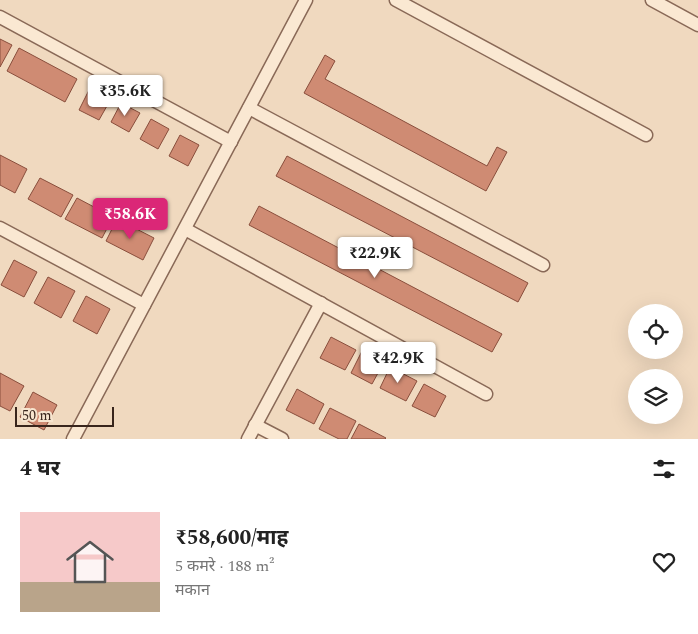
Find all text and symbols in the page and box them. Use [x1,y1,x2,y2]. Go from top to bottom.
pin: ₹35.6K [84,74,166,117]
text: ₹35.6K [99,79,151,103]
pin: ₹58.6K [89,198,171,240]
text: ₹58.6K [104,202,156,226]
pin: ₹22.9K [334,236,416,279]
text: ₹22.9K [349,241,401,265]
map controls [628,304,683,424]
button: locate [628,304,683,359]
pin: ₹42.9K [357,342,439,384]
text: ₹42.9K [372,346,424,370]
button: layers [628,369,683,424]
scale bar [15,404,114,427]
text: 50 m [22,405,52,426]
text: 4 घर [20,453,60,485]
icon: filters [650,455,678,483]
text: ₹58,600/माह [175,522,288,554]
icon: home [60,532,120,592]
icon: heart [650,548,678,576]
text: 5 कमरे · 188 m² [175,554,274,578]
text: मकान [175,578,210,602]

